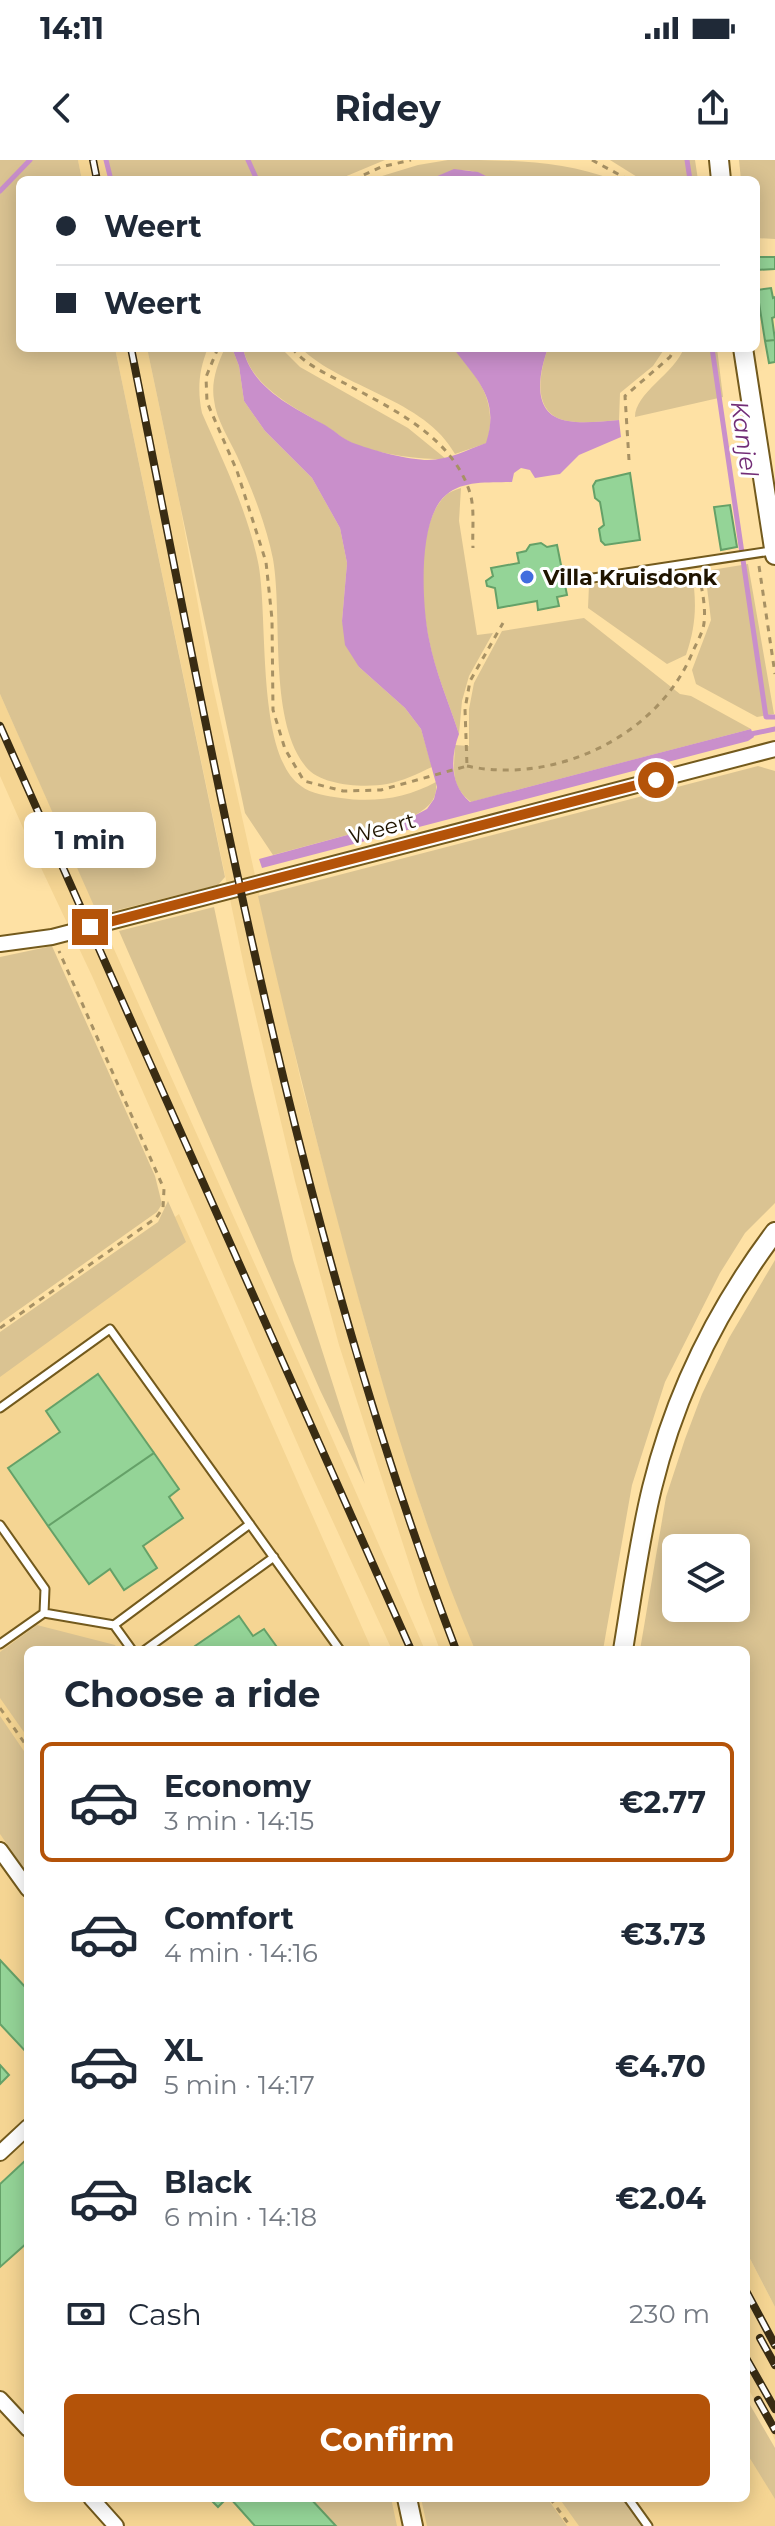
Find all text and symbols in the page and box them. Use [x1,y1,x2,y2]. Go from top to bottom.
text: 14:11 [40,10,104,47]
icon: back [40,86,84,130]
text: Ridey [334,86,441,130]
icon: share [691,86,735,130]
text: Weert [104,208,202,245]
text: Weert [104,285,202,322]
water label: Kanjel [725,399,764,479]
place label: Villa Kruisdonk [542,564,718,591]
marker: Villa Kruisdonk [518,568,536,586]
route start [638,762,674,798]
street label: Weert [346,807,418,850]
callout: 1 min [24,811,156,867]
text: 1 min [55,824,125,856]
route end [72,909,108,945]
map controls [662,1534,750,1622]
button: layers [662,1534,750,1622]
text: Choose a ride [64,1672,321,1716]
icon: car [68,1766,140,1838]
text: Economy [164,1768,311,1805]
text: €2.77 [619,1784,706,1821]
text: 3 min · 14:15 [164,1805,314,1837]
icon: car [68,1898,140,1970]
text: Comfort [164,1900,294,1937]
text: €3.73 [620,1916,706,1953]
text: 4 min · 14:16 [164,1937,318,1969]
icon: car [68,2030,140,2102]
text: XL [164,2032,203,2069]
text: €4.70 [615,2048,706,2085]
text: 5 min · 14:17 [164,2069,315,2101]
icon: car [68,2162,140,2234]
text: Black [164,2164,252,2201]
text: €2.04 [615,2180,706,2217]
text: 6 min · 14:18 [164,2201,317,2233]
icon: cash [64,2292,108,2336]
text: Cash [128,2296,202,2333]
text: 230 m [629,2298,710,2330]
button: Confirm [64,2394,710,2486]

